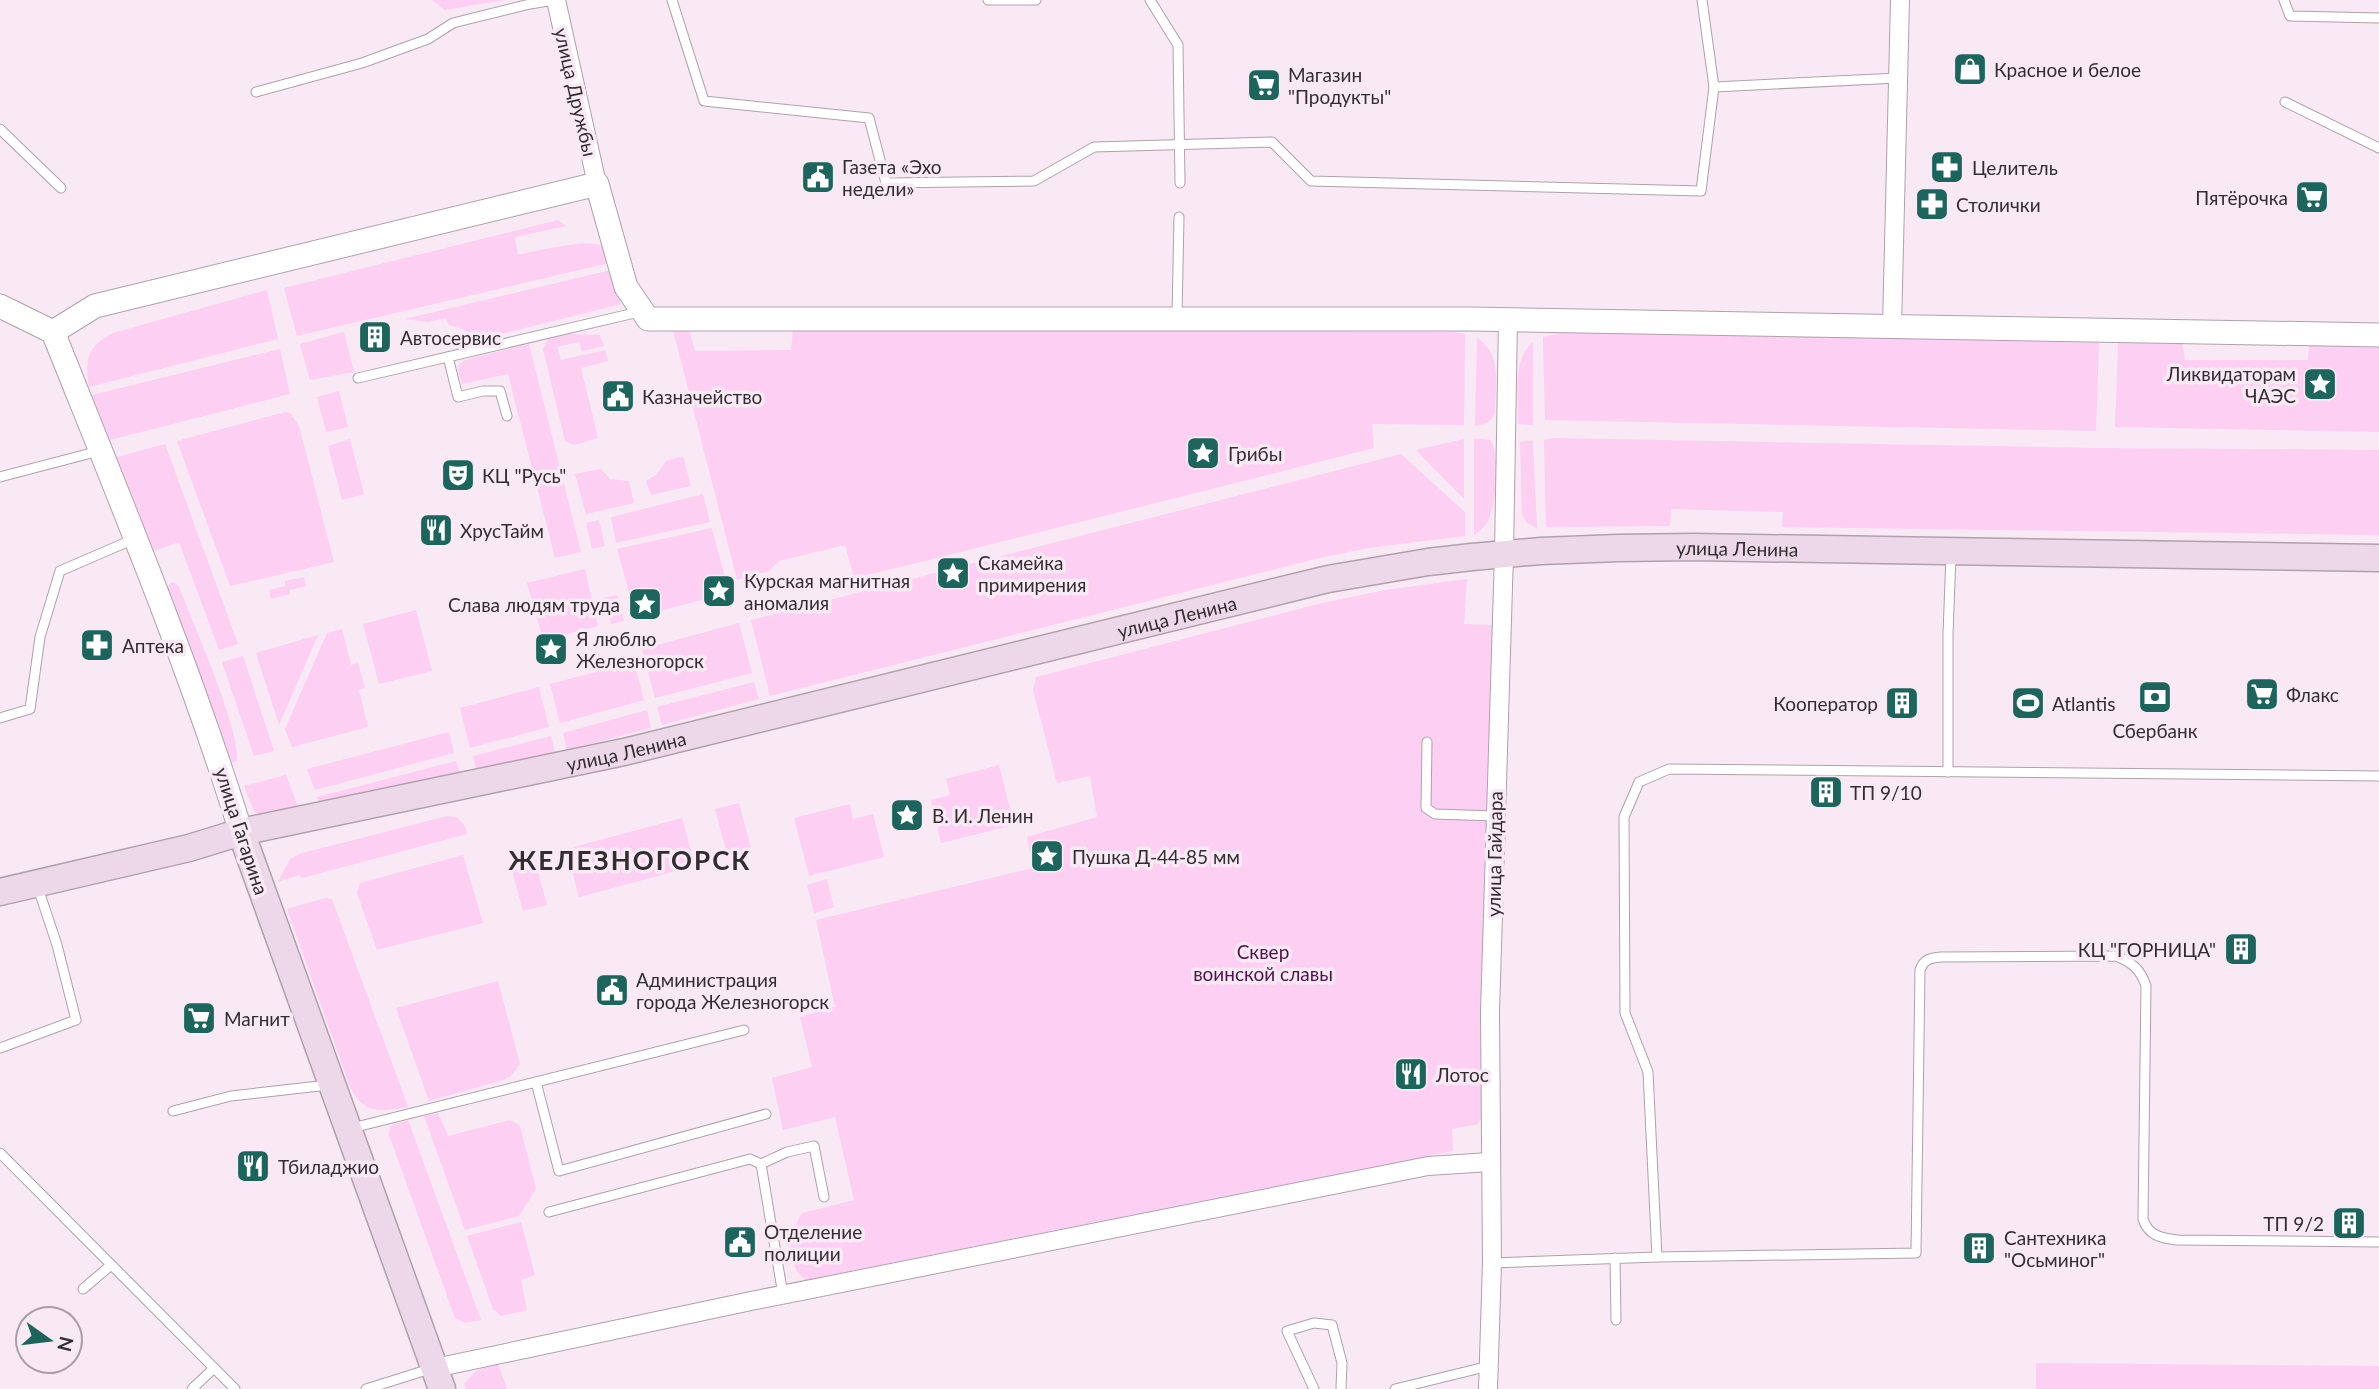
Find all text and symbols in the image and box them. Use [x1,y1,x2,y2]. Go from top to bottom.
street label: улица Дружбы [550,25,602,159]
shop icon: Красное и белое [1951,50,1989,88]
place label: Красное и белое [1994,58,2141,81]
place label: Магазин "Продукты" [1288,63,1391,108]
supermarket icon: Магазин "Продукты" [1245,66,1283,104]
pharmacy icon: Целитель [1928,148,1966,186]
place label: Газета «Эхо недели» [842,155,942,200]
place label: Целитель [1972,156,2058,179]
public building icon: Газета «Эхо недели» [799,158,837,196]
supermarket icon: Пятёрочка [2293,178,2331,216]
pharmacy icon: Столички [1913,185,1951,223]
place label: Пятёрочка [2195,186,2288,209]
place label: Столички [1956,193,2041,216]
building icon: Автосервис [356,318,394,356]
place label: Автосервис [400,326,501,349]
place label: Ликвидаторам ЧАЭС [2166,362,2296,407]
place icon: Ликвидаторам ЧАЭС [2301,365,2339,403]
public building icon: Казначейство [599,377,637,415]
place label: Казначейство [642,385,762,408]
place icon: Грибы [1184,434,1222,472]
place label: Грибы [1228,442,1282,465]
theatre icon: КЦ "Русь" [439,456,477,494]
place label: КЦ "Русь" [482,464,566,487]
restaurant icon: ХрусТайм [417,511,455,549]
place label: ХрусТайм [460,519,544,542]
street label: улица Ленина [1676,535,1799,560]
place label: Скамейка примирения [978,551,1086,596]
place icon: Скамейка примирения [934,554,972,592]
place label: Курская магнитная аномалия [744,569,910,614]
place icon: Курская магнитная аномалия [700,572,738,610]
place icon: Слава людям труда [626,585,664,623]
street label: улица Ленина [1115,590,1239,642]
place label: Слава людям труда [448,593,620,616]
pharmacy icon: Аптека [78,626,116,664]
place label: Я люблю Железногорск [575,627,704,672]
place icon: Я люблю Железногорск [532,630,570,668]
place label: Аптека [122,634,184,657]
supermarket icon: Флакс [2243,675,2281,713]
bank icon: Сбербанк [2136,678,2174,716]
place label: Флакс [2286,683,2339,706]
building icon: Кооператор [1883,684,1921,722]
sports icon: Atlantis [2009,684,2047,722]
place label: Кооператор [1773,692,1878,715]
place label: Atlantis [2052,692,2115,715]
place label: Сбербанк [2112,719,2198,742]
street label: улица Ленина [564,726,688,775]
street label: улица Гагарина [211,764,273,898]
building icon: ТП 9/10 [1807,773,1845,811]
place label: ТП 9/10 [1850,781,1922,804]
street label: улица Гайдара [1481,791,1507,917]
place icon: В. И. Ленин [888,796,926,834]
place label: В. И. Ленин [932,804,1033,827]
place icon: Пушка Д-44-85 мм [1028,837,1066,875]
district label: ЖЕЛЕЗНОГОРСК [509,844,751,876]
place label: Пушка Д-44-85 мм [1072,845,1240,868]
building icon: КЦ "ГОРНИЦА" [2222,930,2260,968]
place label: КЦ "ГОРНИЦА" [2078,938,2216,961]
park label: Сквер воинской славы [1193,940,1333,985]
place label: Администрация города Железногорск [636,968,829,1013]
public building icon: Администрация города Железногорск [593,971,631,1009]
supermarket icon: Магнит [180,999,218,1037]
place label: Магнит [224,1007,290,1030]
restaurant icon: Лотос [1392,1055,1430,1093]
place label: Лотос [1435,1063,1489,1086]
restaurant icon: Тбиладжио [234,1147,272,1185]
place label: Тбиладжио [278,1155,379,1178]
building icon: ТП 9/2 [2330,1204,2368,1242]
place label: ТП 9/2 [2263,1212,2324,1235]
place label: Отделение полиции [764,1220,862,1265]
public building icon: Отделение полиции [721,1223,759,1261]
place label: Сантехника "Осьминог" [2004,1226,2106,1271]
building icon: Сантехника "Осьминог" [1960,1229,1998,1267]
north arrow [14,1305,84,1375]
text: N [53,1334,79,1354]

